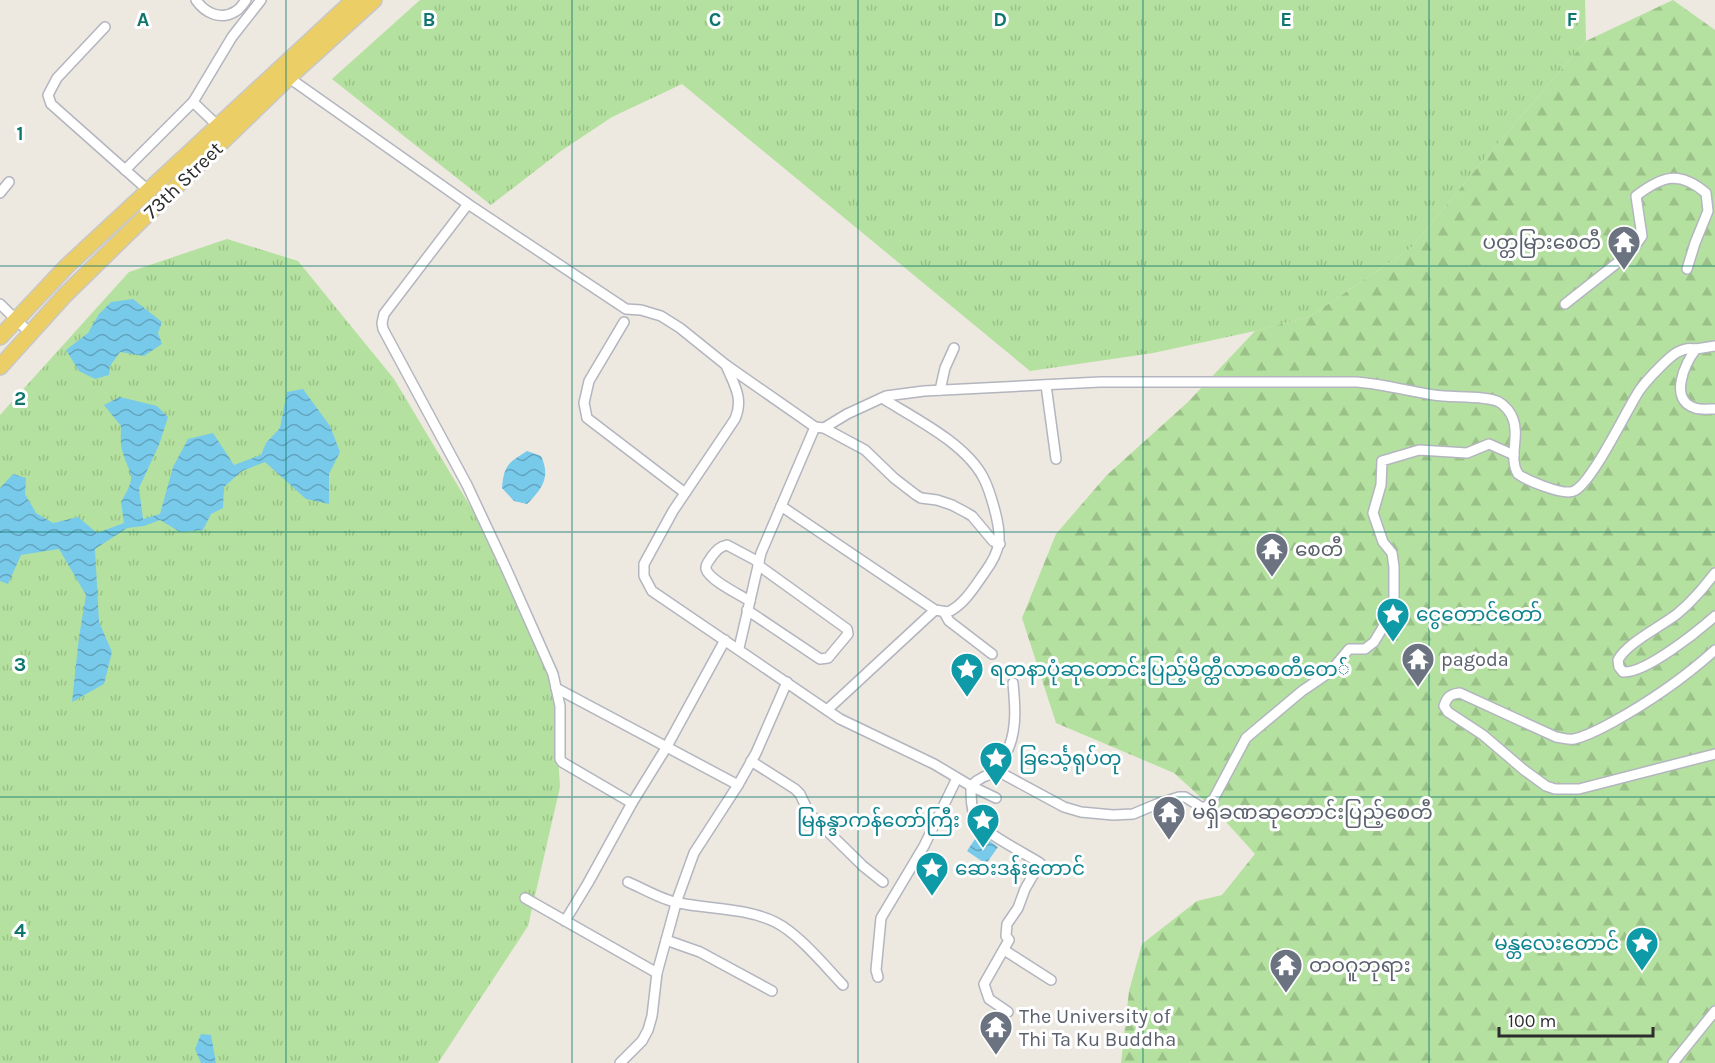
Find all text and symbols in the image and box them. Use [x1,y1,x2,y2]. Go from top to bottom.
text: A [137,8,150,31]
text: B [423,8,435,31]
text: C [709,8,721,31]
text: D [993,8,1007,31]
text: E [1280,8,1292,31]
text: F [1567,8,1578,31]
text: 1 [16,122,24,145]
street label: 73th Street [139,137,228,224]
temple icon: ပတ္တမြားစေတီ [1606,224,1642,271]
place label: ပတ္တမြားစေတီ [1483,228,1601,258]
text: 2 [14,387,26,410]
temple icon: စေတီ [1254,531,1290,578]
place label: စေတီ [1295,535,1343,561]
place icon: ငွေတောင်တော် [1375,596,1411,643]
place label: ငွေတောင်တော် [1416,600,1542,630]
temple icon: pagoda [1400,641,1436,688]
place label: pagoda [1441,648,1509,671]
place icon: ရတနာပုံဆုတောင်းပြည့်မိတ္ထီလာစေတီတေ် [949,651,985,698]
text: 3 [14,653,26,676]
place label: ရတနာပုံဆုတောင်းပြည့်မိတ္ထီလာစေတီတေ် [990,655,1350,686]
place icon: ခြင်္သေ့ရုပ်တု [978,740,1014,787]
place label: ခြင်္သေ့ရုပ်တု [1019,744,1122,775]
temple icon: မရှိခဏဆုတောင်းပြည့်စေတီ [1151,794,1187,841]
place label: မရှိခဏဆုတောင်းပြည့်စေတီ [1192,798,1433,829]
place icon: မြနန္ဒာကန်တော်ကြီး [965,802,1001,849]
place label: မြနန္ဒာကန်တော်ကြီး [797,806,960,836]
place icon: ဆေးဒန်းတောင် [914,850,950,897]
place label: ဆေးဒန်းတောင် [955,854,1085,884]
text: 4 [14,919,26,942]
place icon: မန္တလေးတောင် [1624,925,1660,972]
place label: မန္တလေးတောင် [1494,929,1619,959]
temple icon: တဝဂူဘုရား [1268,947,1304,994]
place label: တဝဂူဘုရား [1309,954,1411,982]
scale bar [1499,1000,1654,1038]
place label: The University of Thi Ta Ku Buddha [1019,1005,1176,1051]
temple icon: The University of Thi Ta Ku Buddha [978,1009,1014,1056]
text: 100 m [1508,1010,1556,1032]

